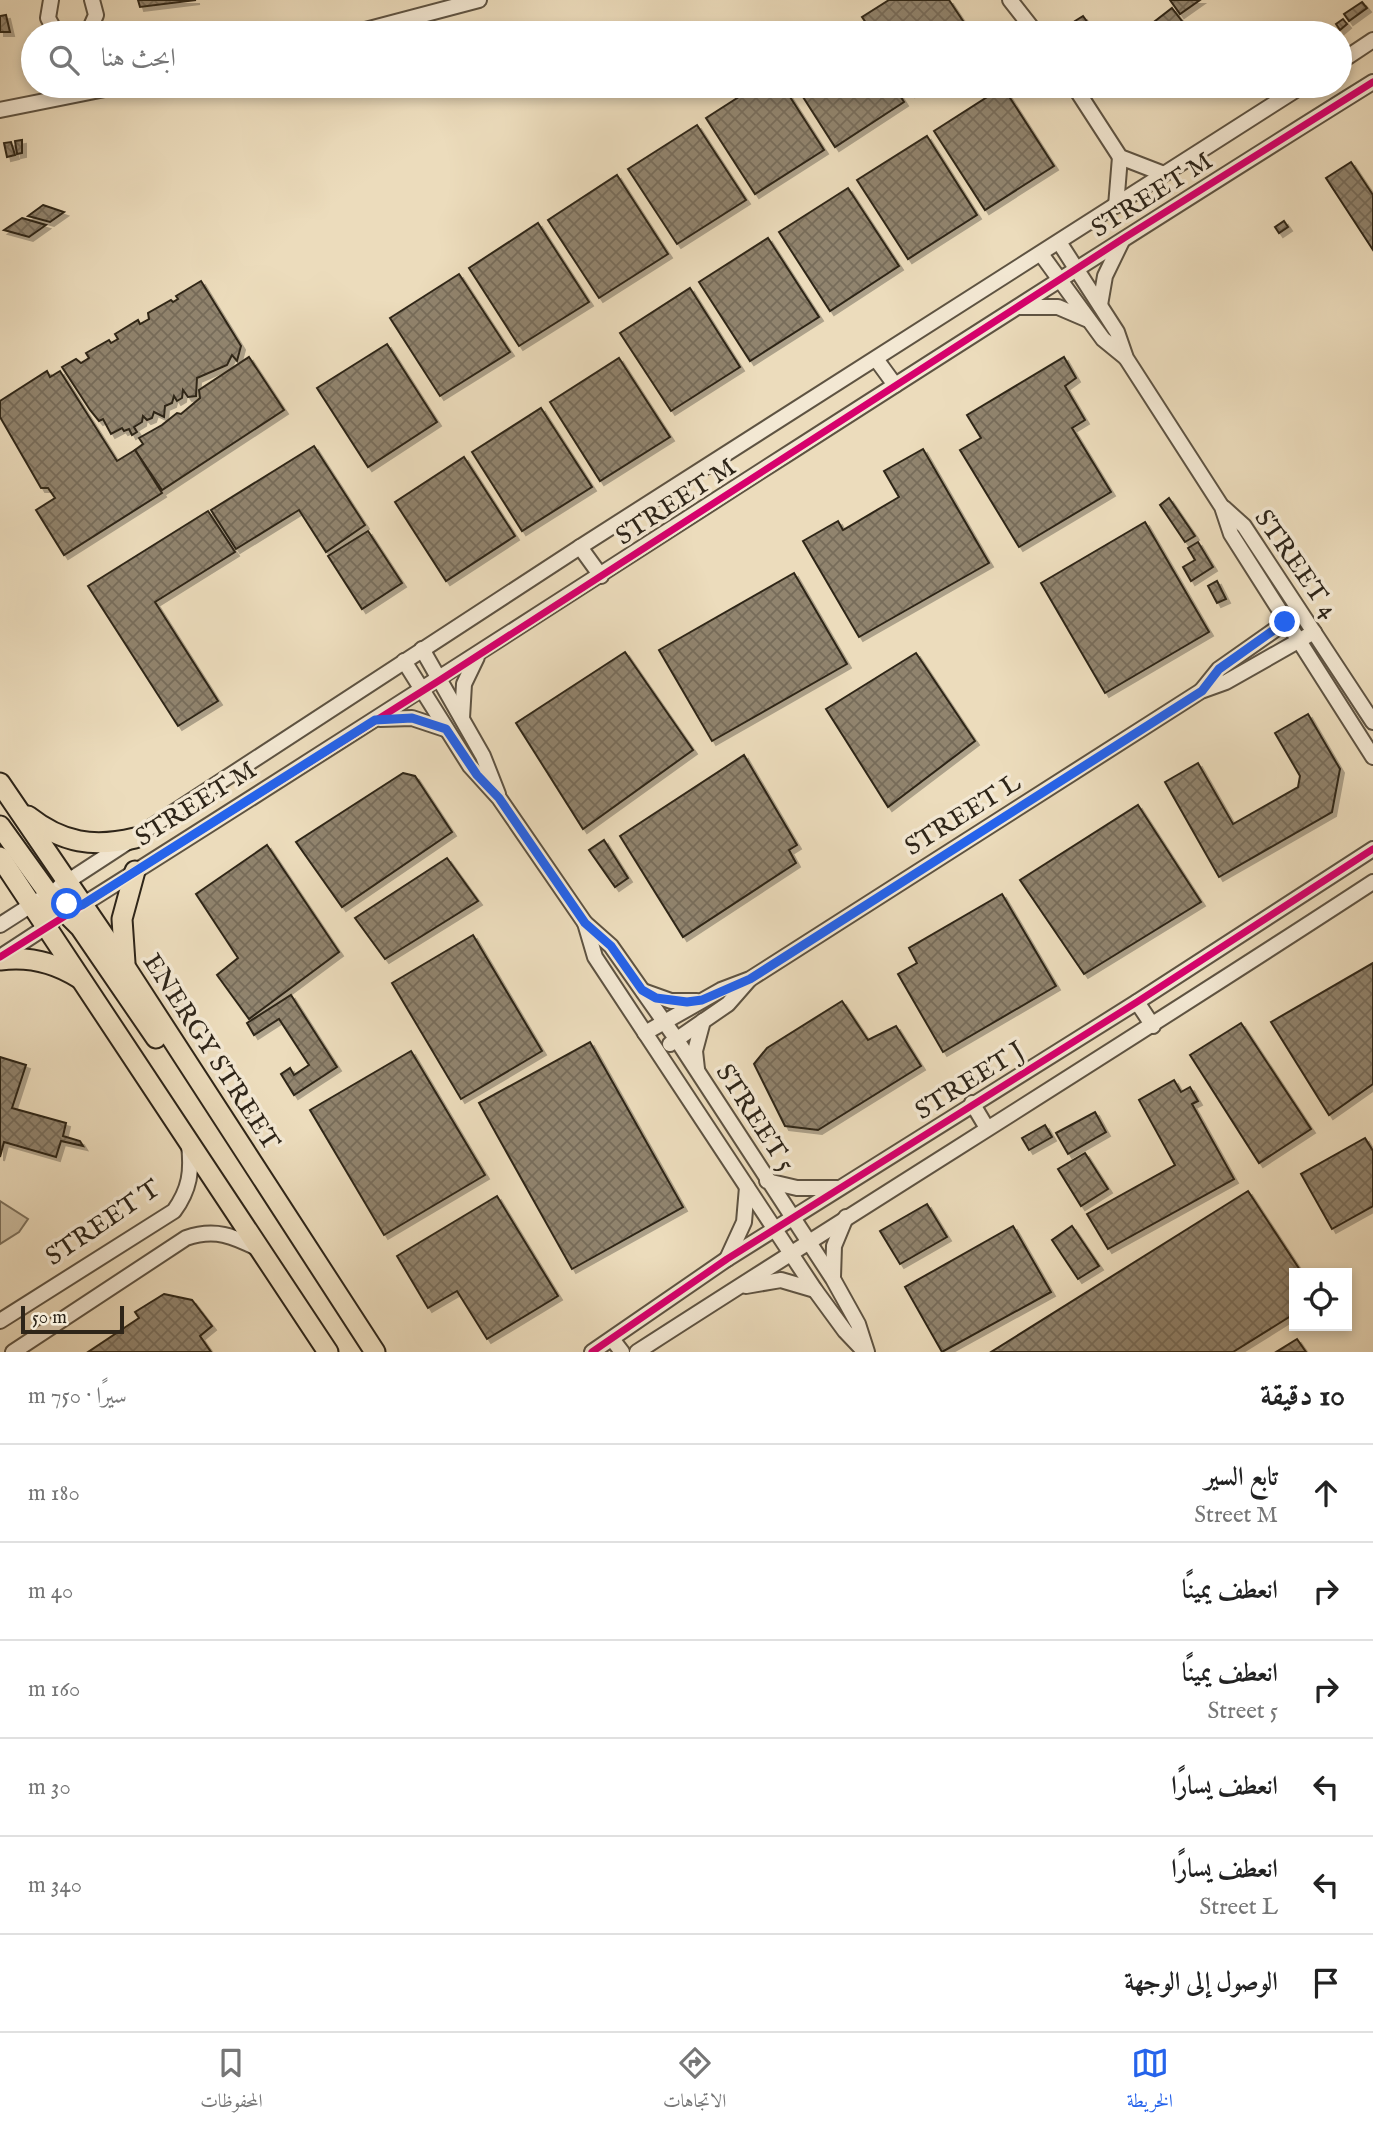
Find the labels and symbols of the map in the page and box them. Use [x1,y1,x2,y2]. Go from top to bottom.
street label: STREET M [1085,145,1219,245]
street label: STREET M [610,451,742,553]
street label: STREET 4 [1247,503,1346,625]
route end [1269,606,1300,637]
street label: STREET M [129,754,263,854]
street label: STREET L [899,766,1028,864]
route start [51,888,82,919]
street label: ENERGY STREET [135,947,287,1157]
street label: STREET J [909,1034,1031,1128]
street label: STREET 5 [708,1058,802,1178]
street label: STREET T [39,1173,167,1273]
scale bar [21,1303,124,1335]

